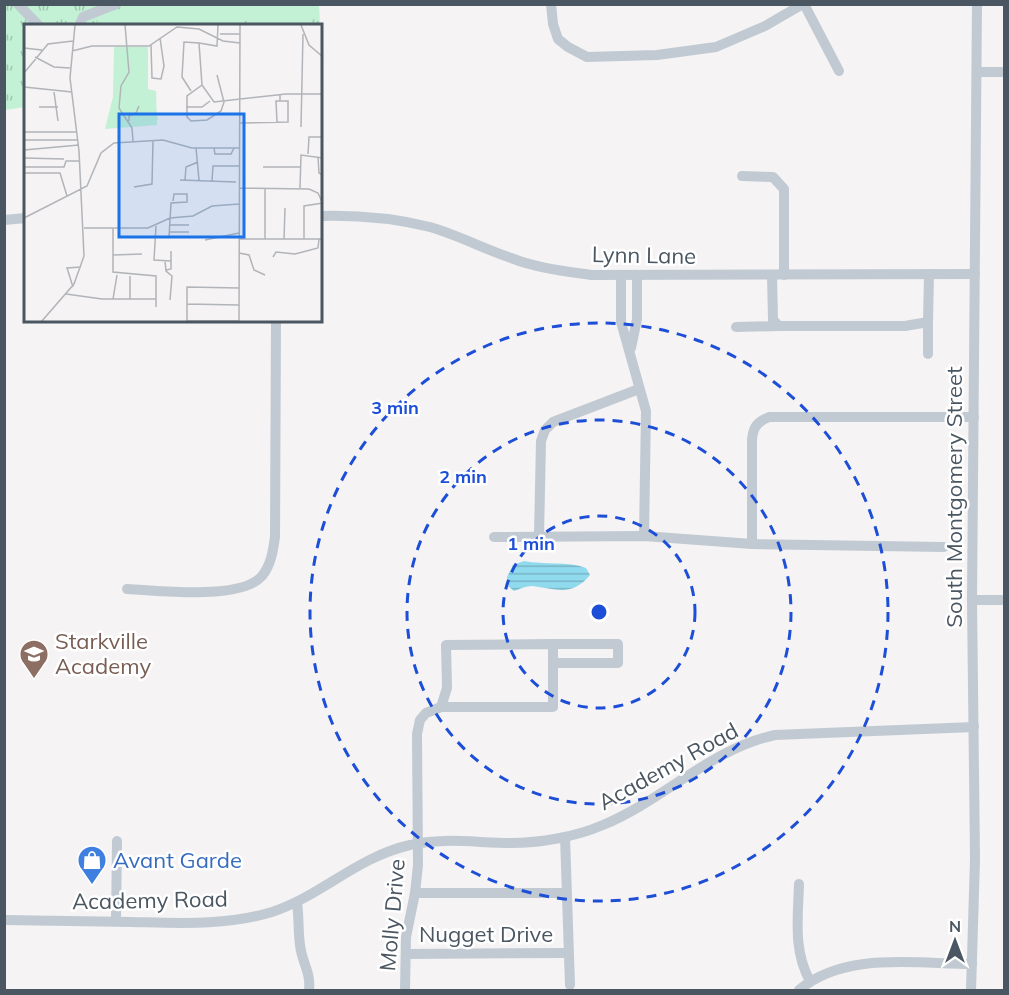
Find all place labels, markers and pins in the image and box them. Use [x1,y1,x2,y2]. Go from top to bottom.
centre of rings [589,602,609,622]
place label: Starkville Academy [55,627,151,680]
school or university icon: Starkville Academy [18,638,50,680]
shop icon: Avant Garde [76,844,108,886]
place label: Avant Garde [113,846,242,874]

